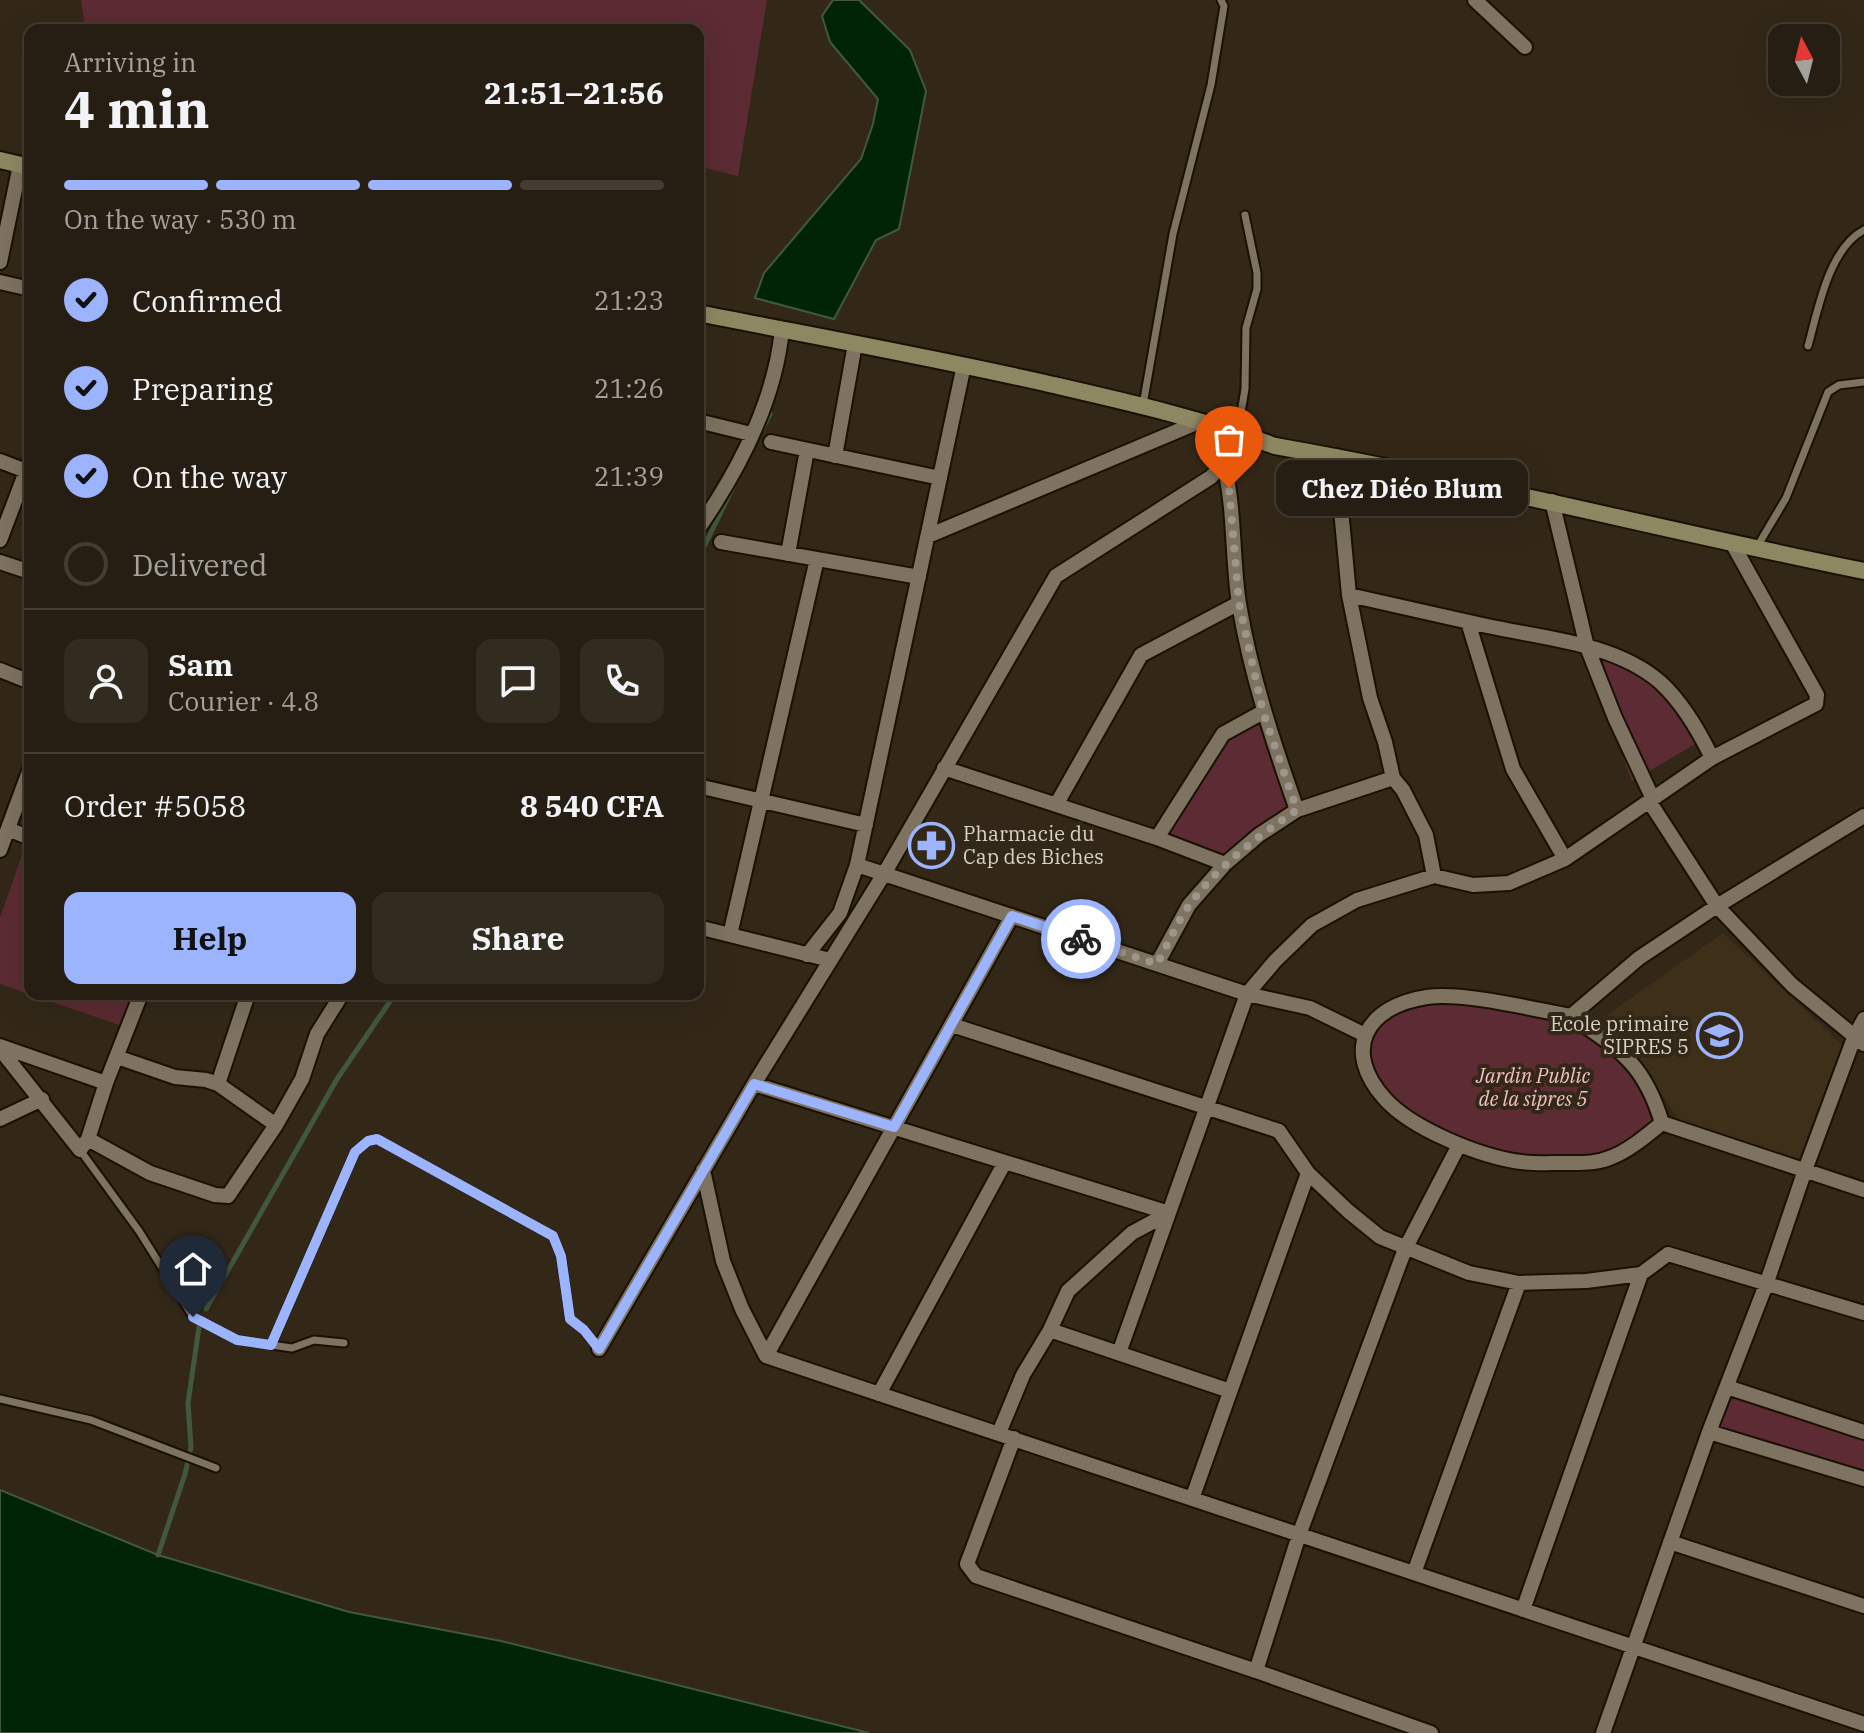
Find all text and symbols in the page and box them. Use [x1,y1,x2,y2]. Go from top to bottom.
north arrow [1768,24,1840,96]
map controls [1768,24,1840,96]
text: Arriving in [64,45,197,79]
text: 21:51–21:56 [484,73,664,112]
text: 4 min [64,75,210,142]
text: On the way · 530 m [64,202,297,236]
icon: check [64,278,108,322]
text: Confirmed [132,281,283,320]
text: 21:23 [594,283,664,317]
icon: check [64,366,108,410]
text: Preparing [132,369,273,408]
text: 21:26 [594,371,664,405]
pin [1195,406,1263,488]
icon: bag [1207,418,1251,462]
icon: check [64,454,108,498]
text: On the way [132,457,287,496]
text: 21:39 [594,459,664,493]
callout: Chez Diéo Blum [1277,460,1529,516]
text: Chez Diéo Blum [1301,471,1503,505]
text: Delivered [132,545,267,584]
button: person [64,639,148,723]
button: chat [476,639,560,723]
button: phone [580,639,664,723]
text: Sam [168,645,233,684]
text: Courier · 4.8 [168,684,319,718]
text: Order #5058 [64,786,246,825]
text: 8 540 CFA [520,786,664,825]
place label: Pharmacie du Cap des Biches [963,820,1104,870]
pharmacy icon: Pharmacie du Cap des Biches [908,821,956,869]
button: Help [64,892,356,984]
button: Share [372,892,664,984]
courier [1041,899,1121,979]
icon: bike [1059,917,1103,961]
place label: Ecole primaire SIPRES 5 [1550,1010,1689,1060]
school or university icon: Ecole primaire SIPRES 5 [1696,1011,1744,1059]
park label: Jardin Public de la sipres 5 [1475,1062,1590,1112]
pin [159,1235,227,1317]
icon: home [171,1247,215,1291]

